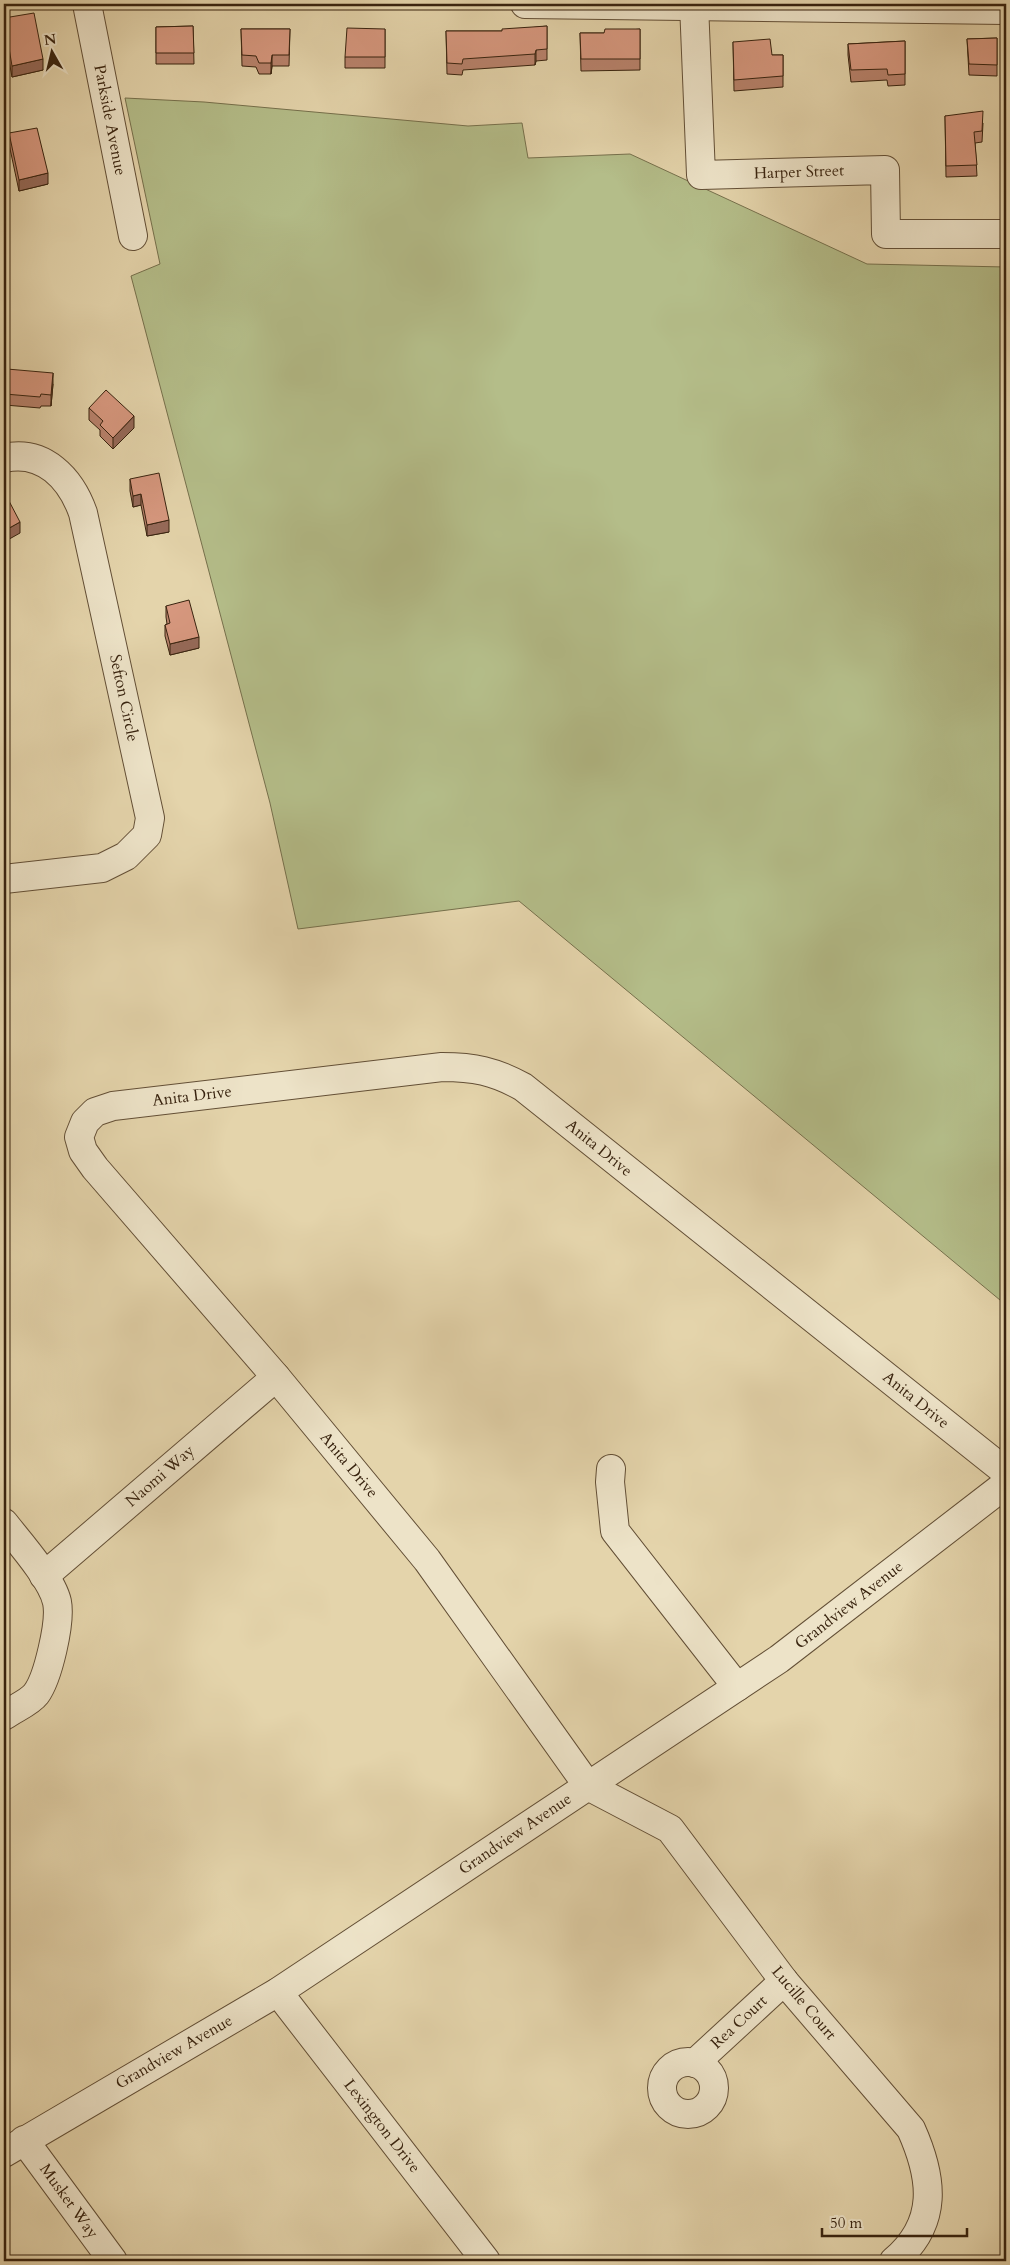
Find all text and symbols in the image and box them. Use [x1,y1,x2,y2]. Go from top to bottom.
north arrow [28,28,78,78]
text: N [43,29,58,50]
street label: Parkside Avenue [88,63,132,177]
street label: Harper Street [753,159,845,185]
street label: Sefton Circle [104,652,144,744]
street label: Anita Drive [151,1080,233,1112]
street label: Anita Drive [561,1114,637,1182]
street label: Anita Drive [878,1366,954,1434]
street label: Anita Drive [315,1427,383,1503]
street label: Naomi Way [121,1440,200,1512]
street label: Grandview Avenue [790,1556,908,1654]
street label: Grandview Avenue [454,1788,576,1880]
street label: Lucille Court [766,1961,842,2045]
street label: Rea Court [706,1990,772,2054]
street label: Grandview Avenue [111,2010,237,2094]
street label: Lexington Drive [338,2075,426,2177]
street label: Musket Way [34,2159,104,2243]
scale bar [822,2205,968,2237]
text: 50 m [830,2213,862,2233]

